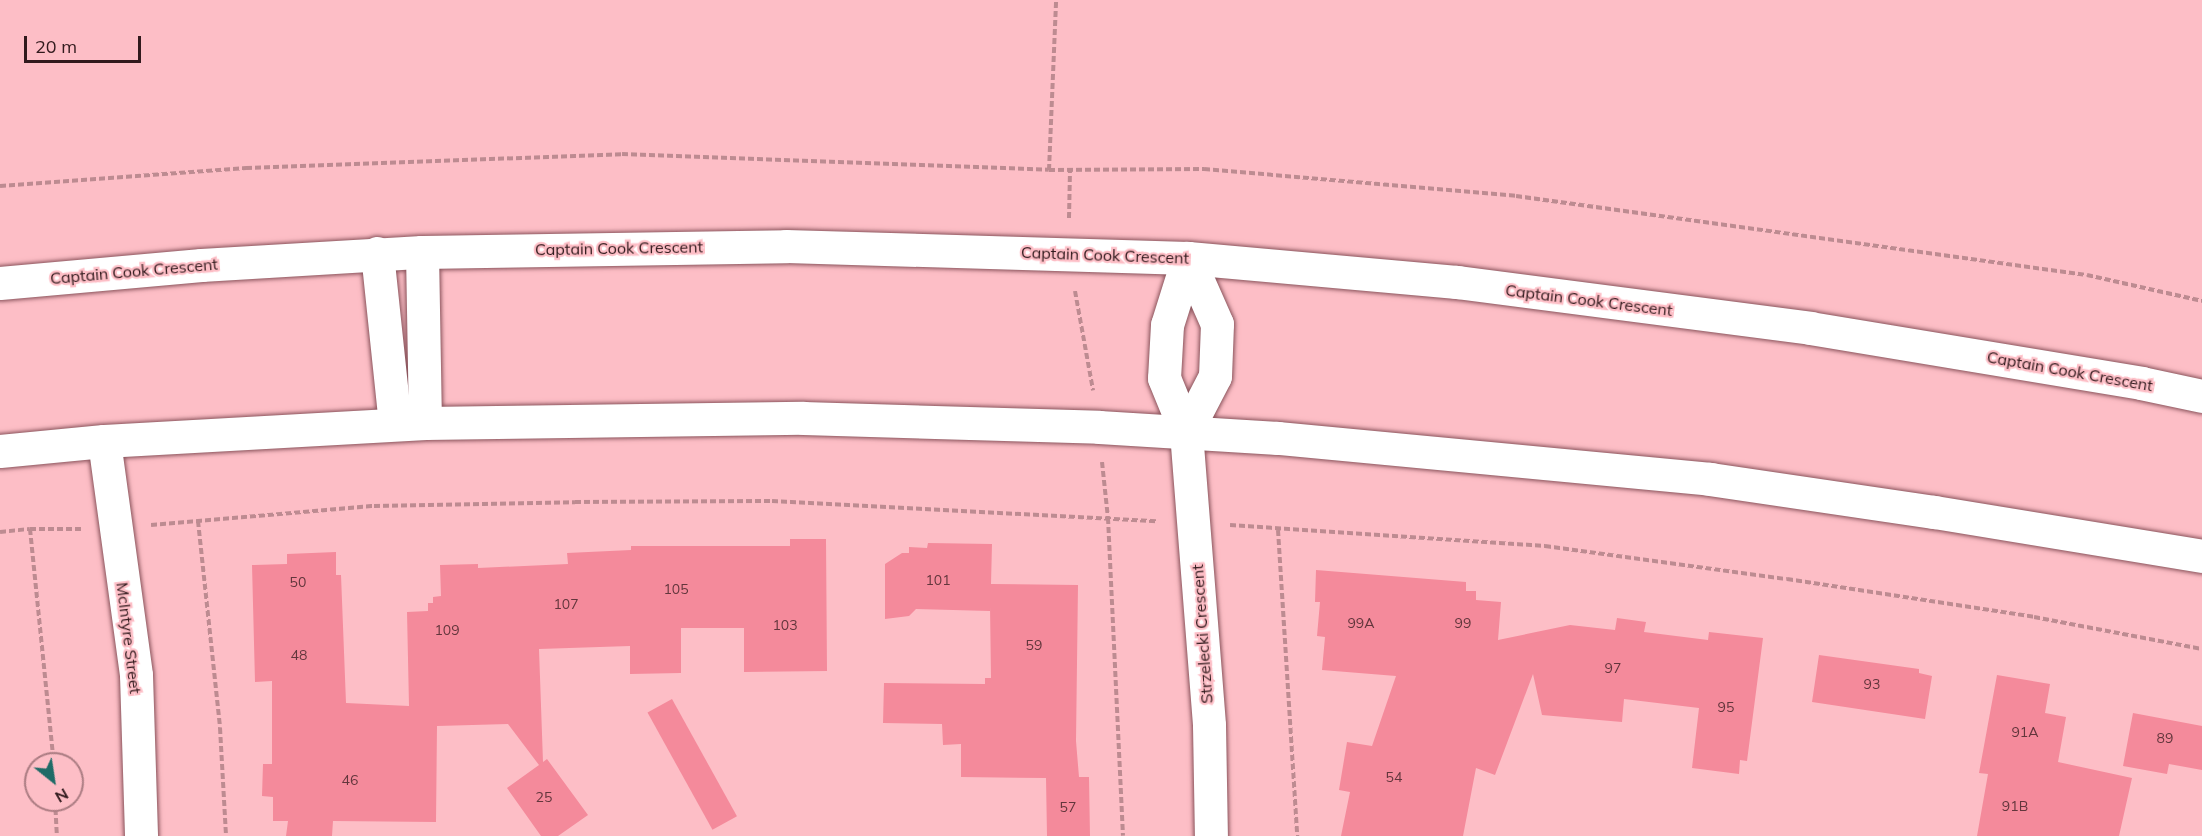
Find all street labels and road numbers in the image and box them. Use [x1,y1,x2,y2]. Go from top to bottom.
street label: Captain Cook Crescent [535,237,703,259]
street label: Captain Cook Crescent [1021,242,1189,268]
street label: Captain Cook Crescent [49,254,219,288]
street label: Captain Cook Crescent [1504,280,1674,320]
street label: Captain Cook Crescent [1986,347,2154,395]
street label: Strzelecki Crescent [1188,564,1216,704]
street label: McIntyre Street [113,581,145,695]

